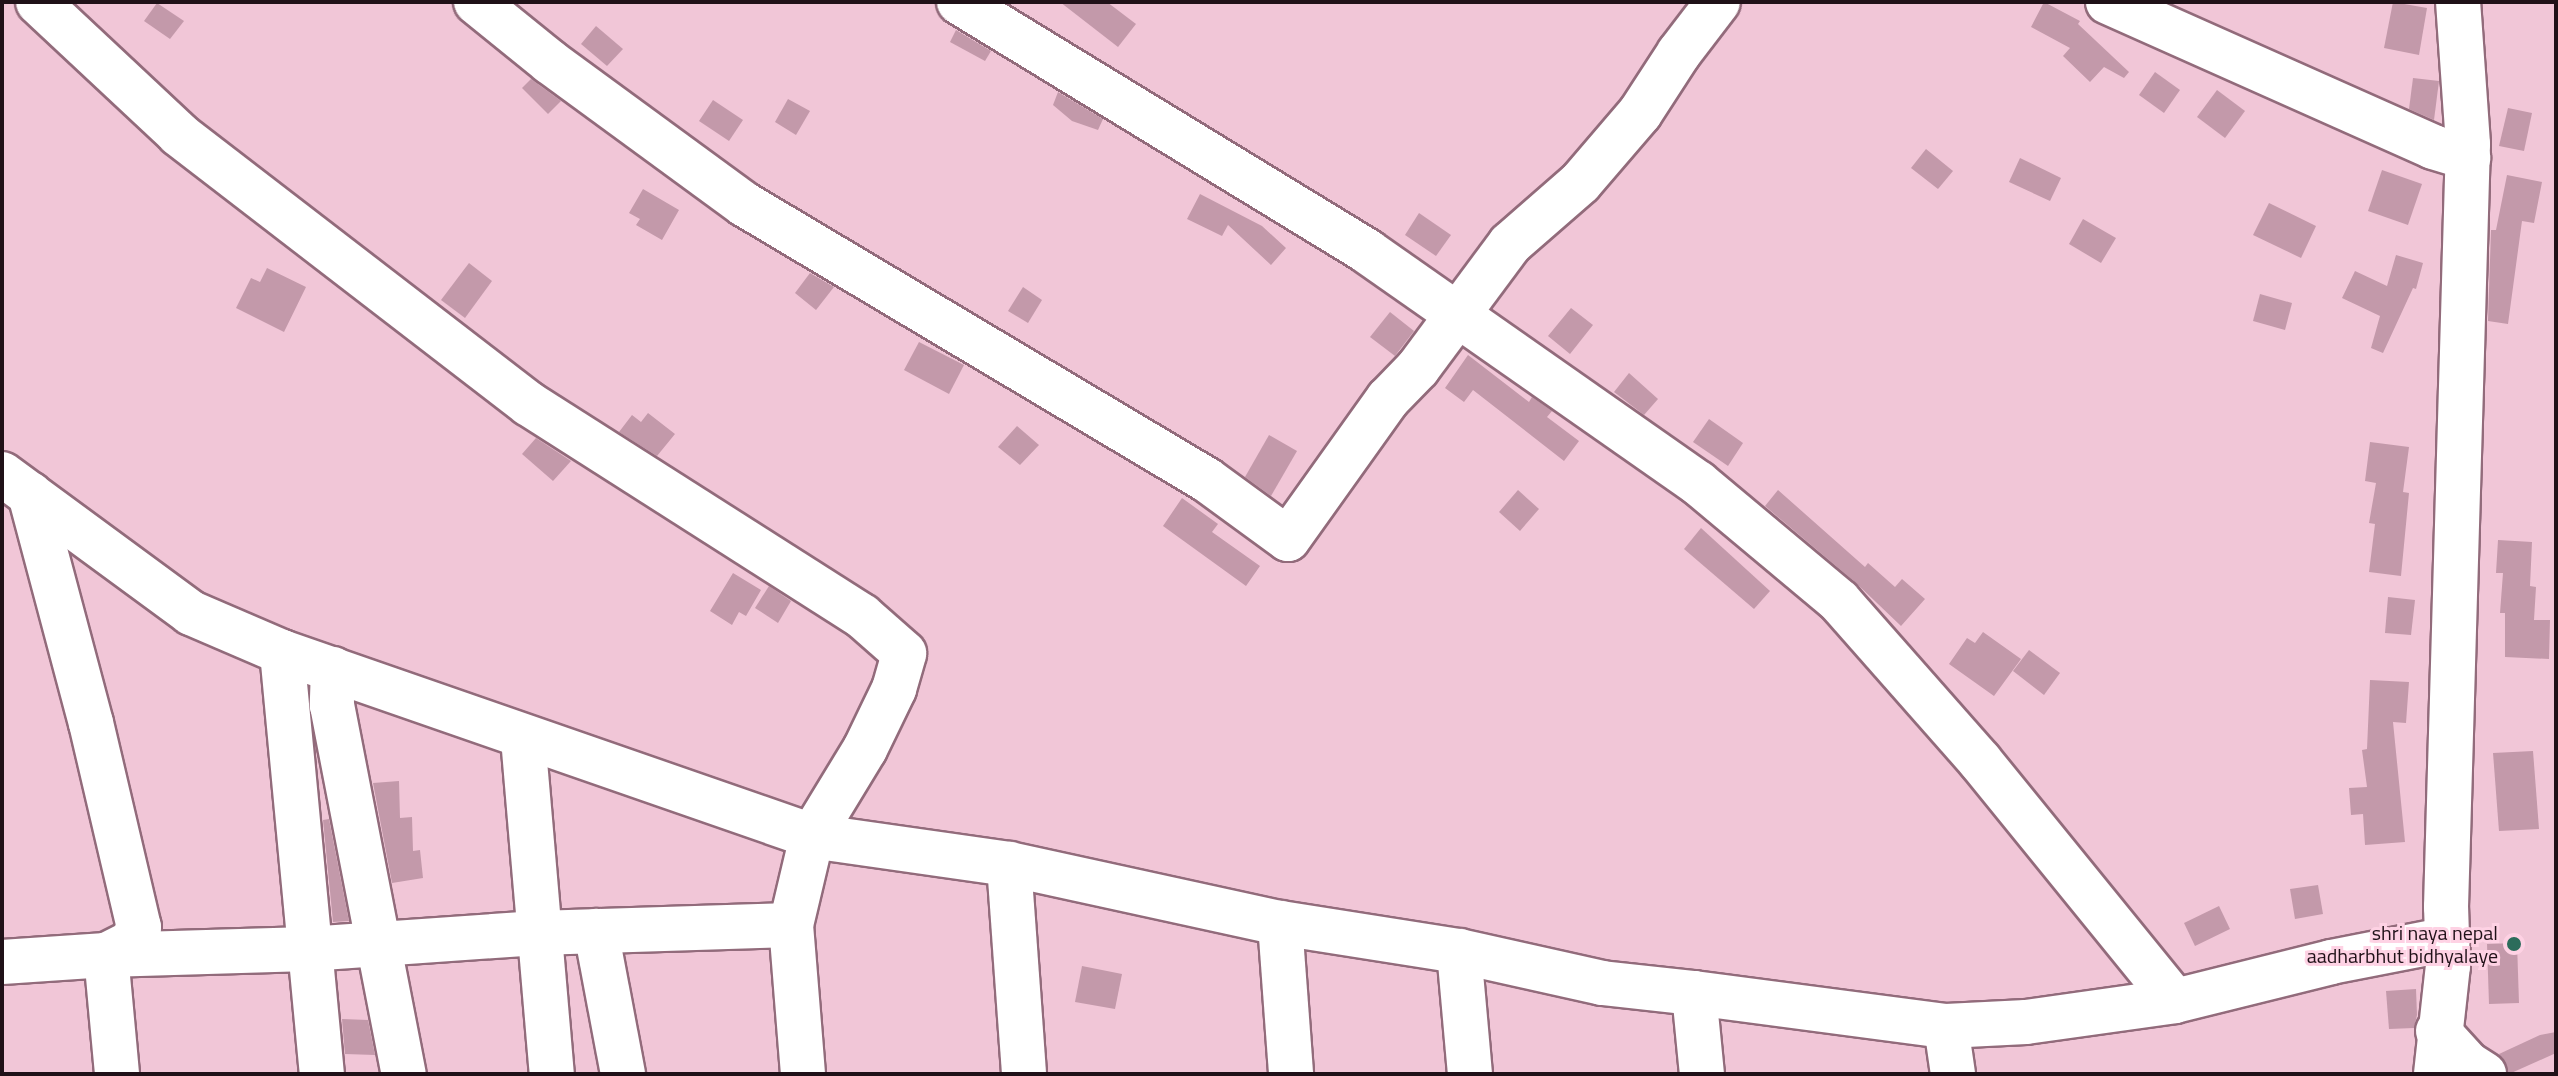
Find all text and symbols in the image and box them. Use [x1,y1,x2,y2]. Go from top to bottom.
place label: shri naya nepal aadharbhut bidhyalaye [2307,920,2498,967]
marker: shri naya nepal aadharbhut bidhyalaye [2505,935,2523,953]

